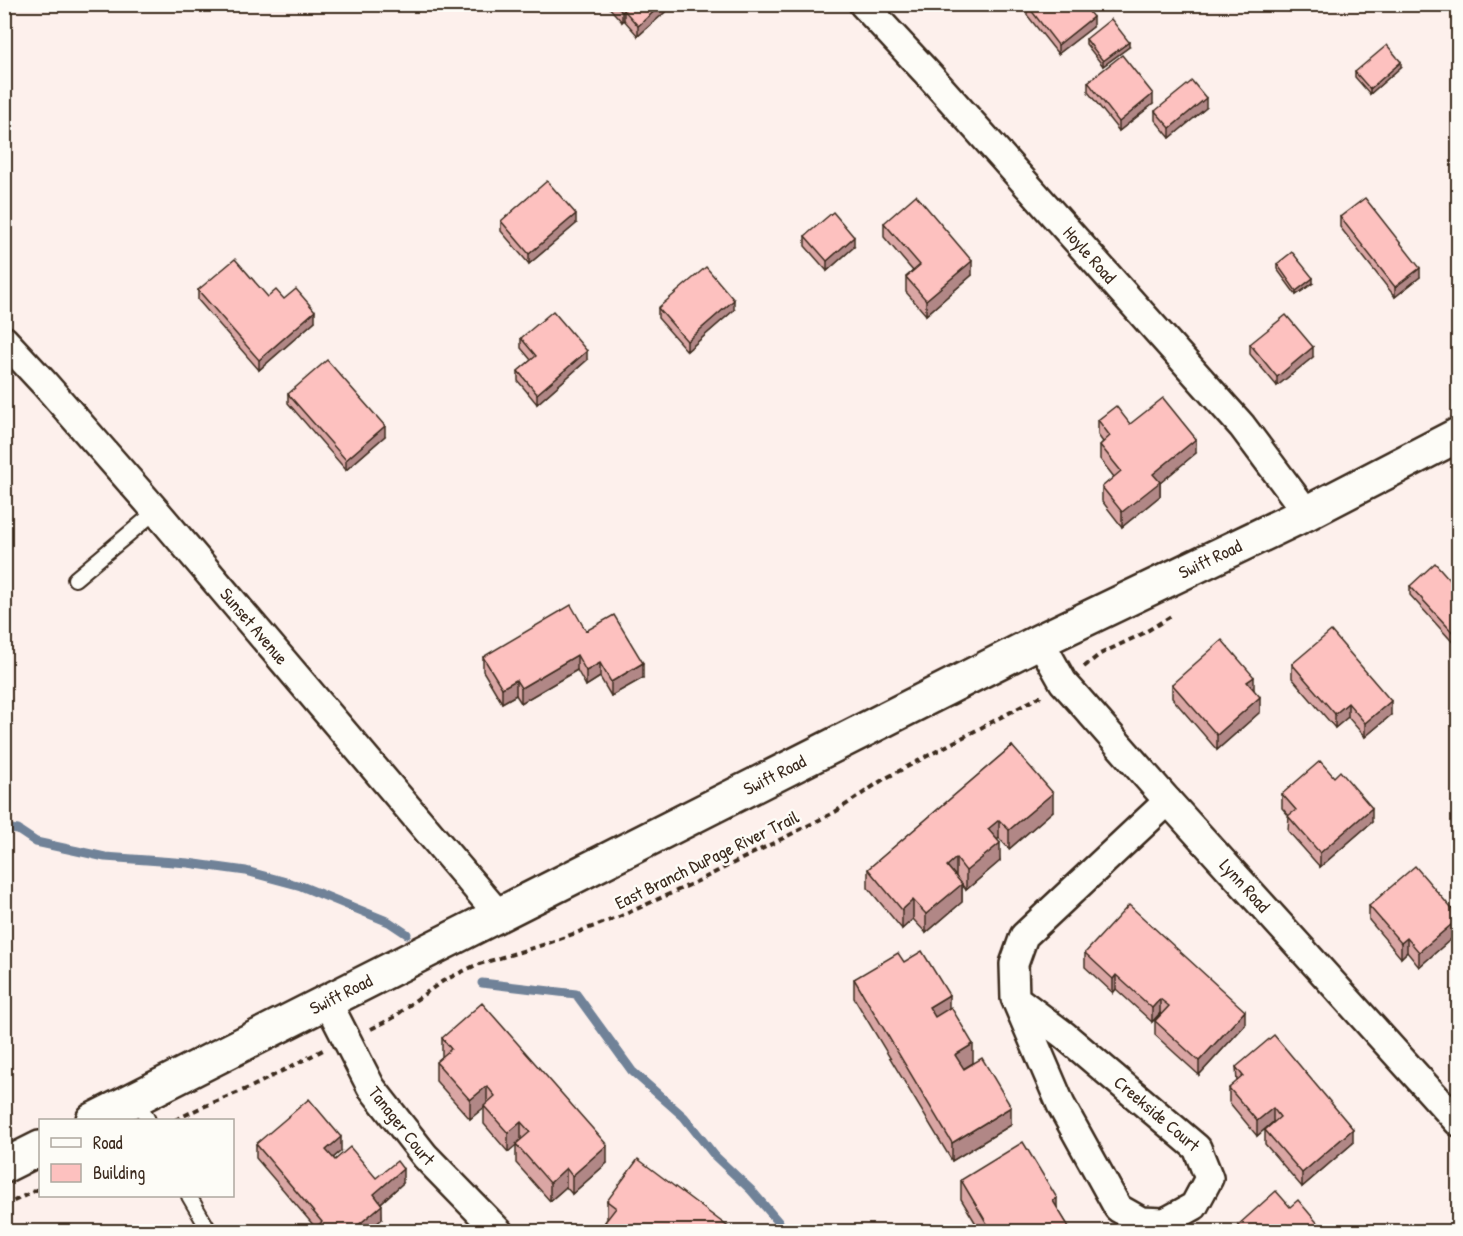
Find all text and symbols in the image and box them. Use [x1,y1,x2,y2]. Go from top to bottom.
street label: Hoyle Road [1058,221,1122,289]
street label: Swift Road [1174,533,1246,585]
street label: Sunset Avenue [214,582,294,670]
street label: Swift Road [739,748,810,801]
street label: East Branch DuPage River Trail [611,804,803,915]
street label: Lynn Road [1214,853,1276,918]
street label: Swift Road [305,968,376,1020]
street label: Creekside Court [1109,1070,1206,1158]
street label: Tanager Court [363,1081,441,1171]
legend [39,1119,234,1197]
text: Road [93,1130,123,1155]
text: Building [93,1160,145,1185]

